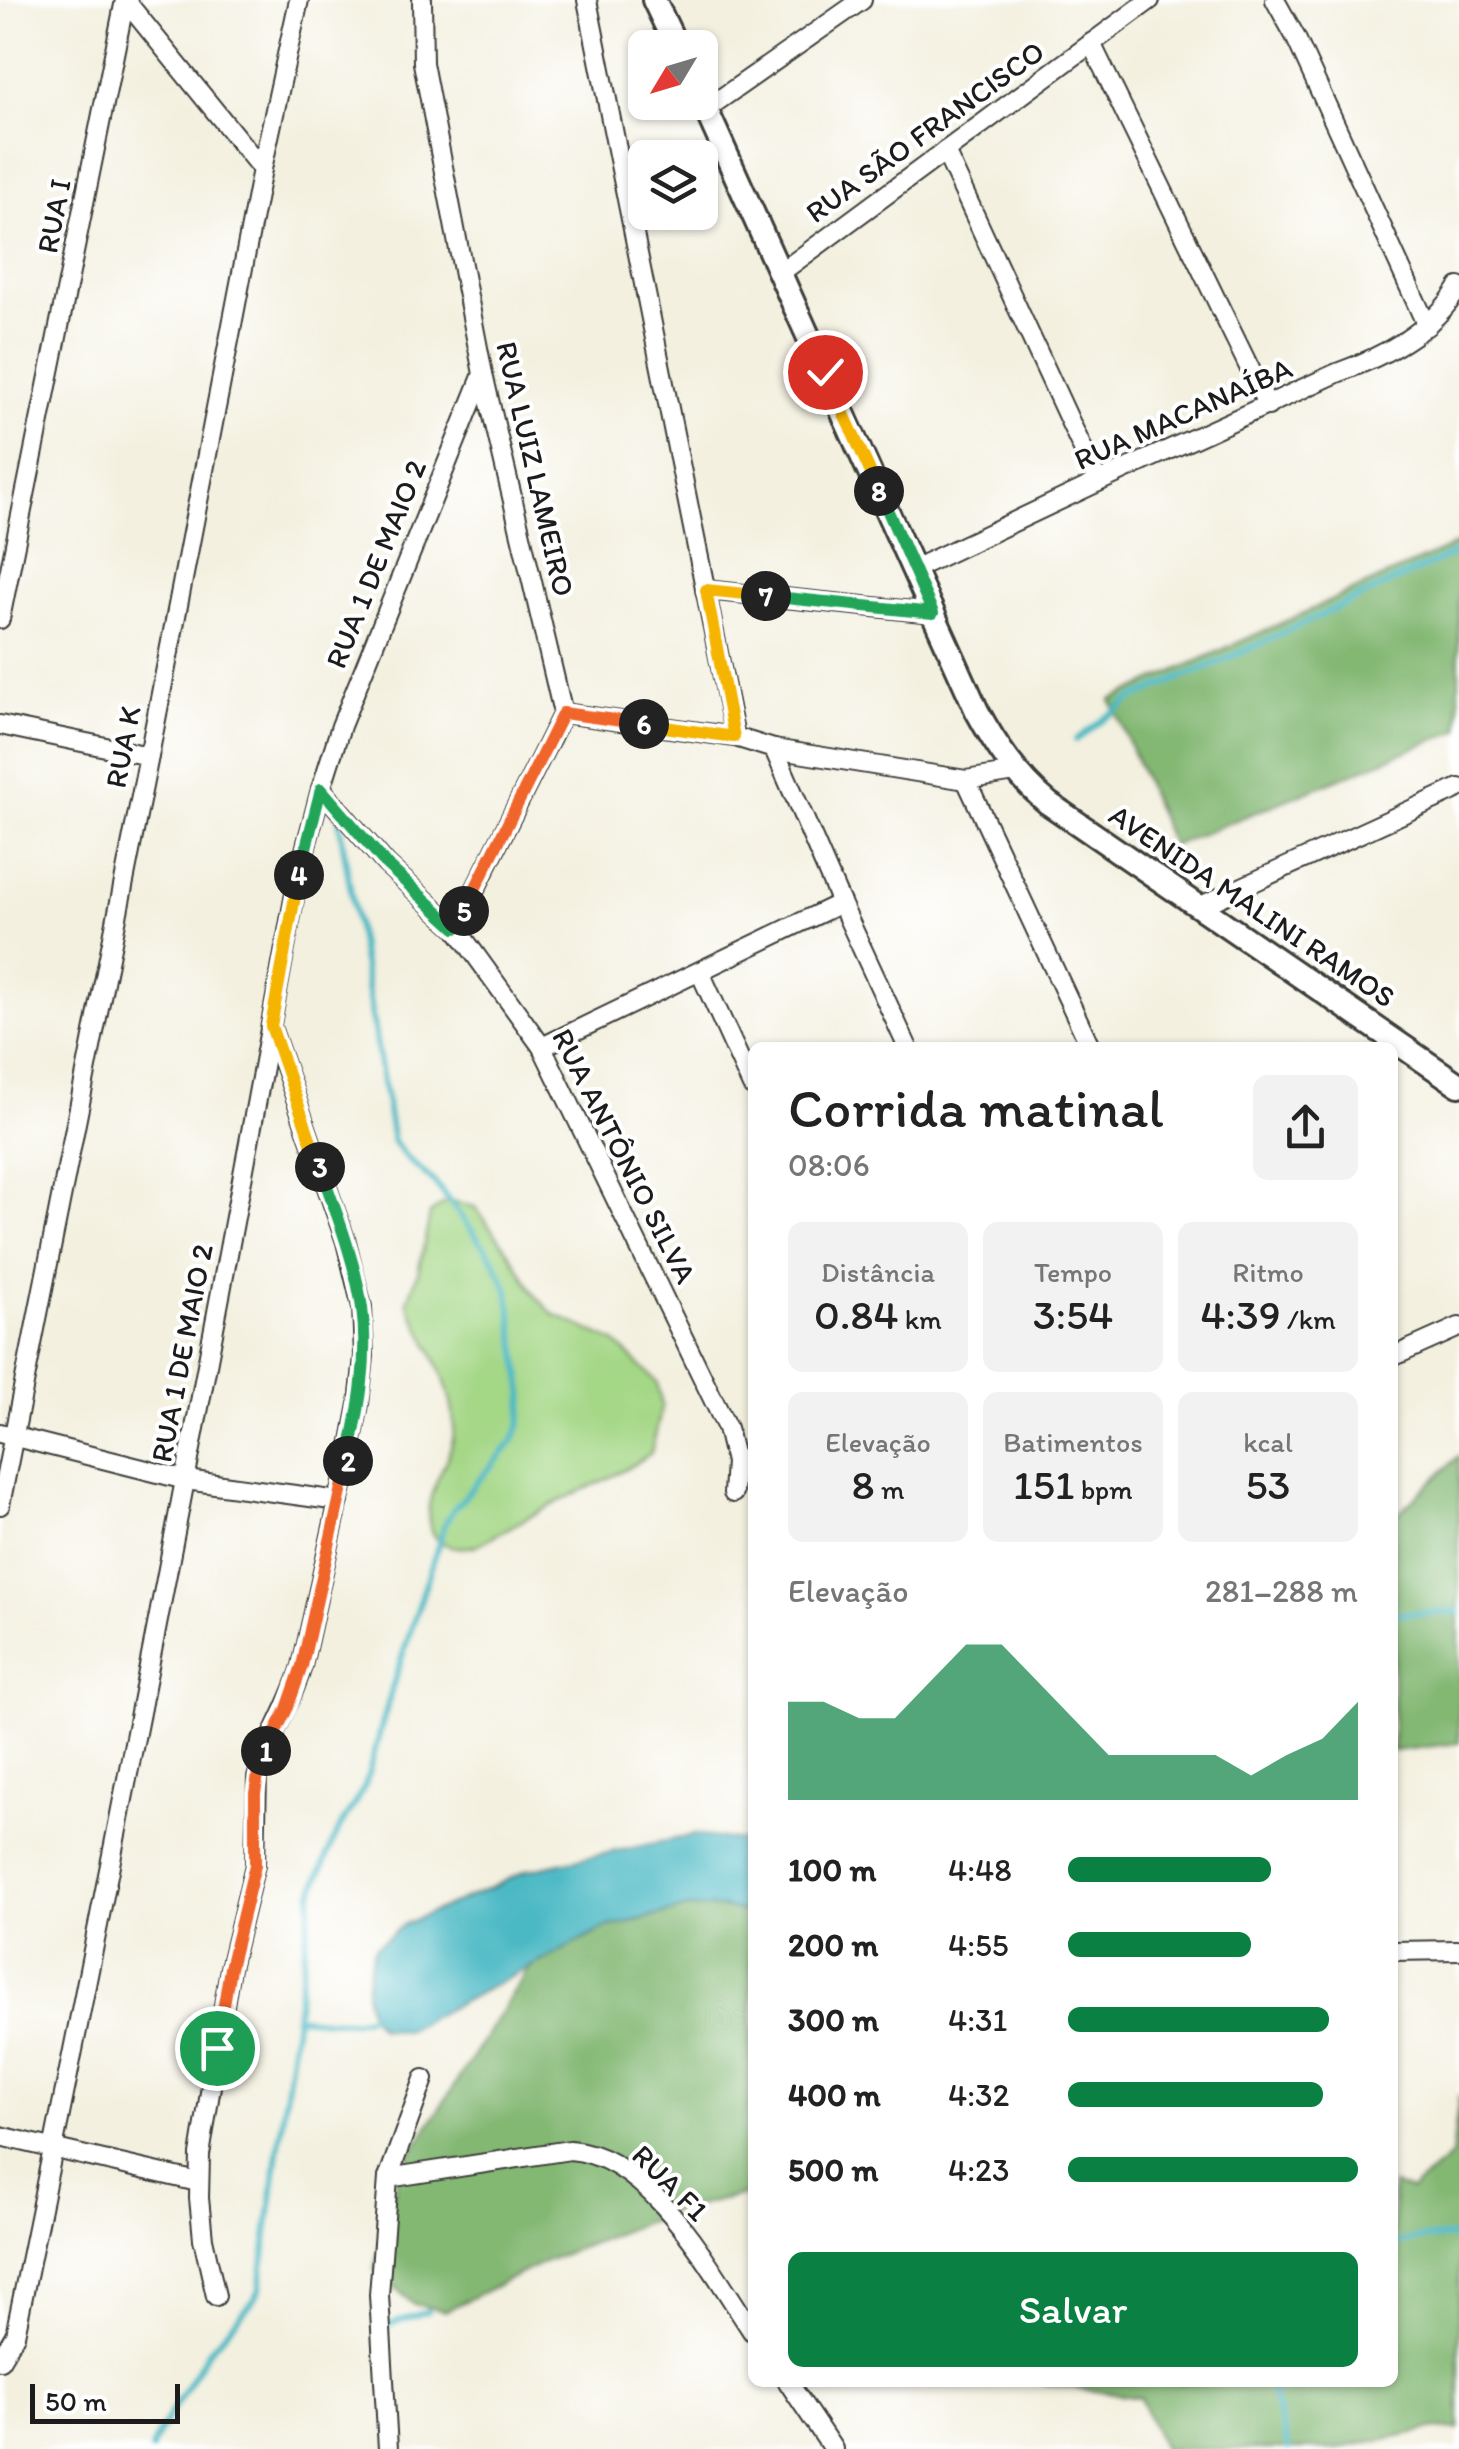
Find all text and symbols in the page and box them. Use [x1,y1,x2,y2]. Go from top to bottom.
north arrow [628,30,718,120]
map controls [628,30,718,230]
street label: RUA SÃO FRANCISCO [798,33,1051,231]
button: layers [628,140,718,230]
street label: RUA I [28,175,79,256]
pin [783,330,868,415]
street label: RUA LUIZ LAMEIRO [488,338,583,600]
icon: check [798,345,853,400]
street label: RUA MACANAÍBA [1068,349,1298,478]
street label: RUA 1 DE MAIO 2 [317,454,434,673]
pin: 8 [854,466,904,516]
text: 8 [871,474,887,508]
pin: 7 [741,571,791,621]
text: 7 [759,579,773,613]
pin: 6 [619,699,669,749]
street label: RUA K [96,703,149,791]
text: 6 [637,707,651,741]
street label: AVENIDA MALINI RAMOS [1102,796,1402,1015]
pin: 4 [274,850,324,900]
text: 4 [291,858,307,892]
pin: 5 [439,886,489,936]
text: 5 [457,894,471,928]
street label: RUA ANTÔNIO SILVA [544,1022,705,1289]
text: Corrida matinal [788,1075,1164,1141]
button: share [1253,1075,1358,1180]
pin: 3 [295,1142,345,1192]
text: 08:06 [788,1146,870,1184]
text: 3 [312,1150,328,1184]
street label: RUA 1 DE MAIO 2 [142,1240,221,1465]
text: Distância [821,1255,935,1289]
text: Tempo [1034,1255,1112,1289]
text: Ritmo [1232,1255,1304,1289]
text: 0.84 [814,1289,899,1340]
text: 3:54 [1033,1289,1113,1340]
text: 4:39 [1200,1289,1281,1340]
text: km [899,1302,942,1336]
text: /km [1281,1302,1336,1336]
text: Elevação [825,1425,931,1459]
text: Batimentos [1003,1425,1143,1459]
text: kcal [1243,1425,1293,1459]
pin: 2 [323,1436,373,1486]
text: 2 [341,1444,355,1478]
text: 8 [852,1459,875,1510]
text: 151 [1013,1459,1074,1510]
text: 53 [1246,1459,1290,1510]
text: m [875,1472,904,1506]
text: bpm [1074,1472,1133,1506]
text: Elevação [788,1572,908,1610]
text: 281–288 m [1205,1572,1358,1610]
pin: 1 [241,1726,291,1776]
text: 1 [260,1734,273,1768]
text: 100 m [788,1851,876,1889]
text: 4:48 [948,1851,1012,1889]
text: 200 m [788,1926,878,1964]
text: 4:55 [948,1926,1009,1964]
text: 300 m [788,2001,879,2039]
text: 4:31 [948,2001,1007,2039]
pin [175,2006,260,2091]
icon: arrive [190,2021,245,2076]
text: 400 m [788,2076,881,2114]
text: 4:32 [948,2076,1009,2114]
street label: RUA F1 [624,2137,717,2229]
text: 500 m [788,2151,878,2189]
text: 4:23 [948,2151,1009,2189]
button: Salvar [788,2252,1358,2367]
scale bar [30,2379,180,2424]
text: 50 m [45,2384,107,2418]

